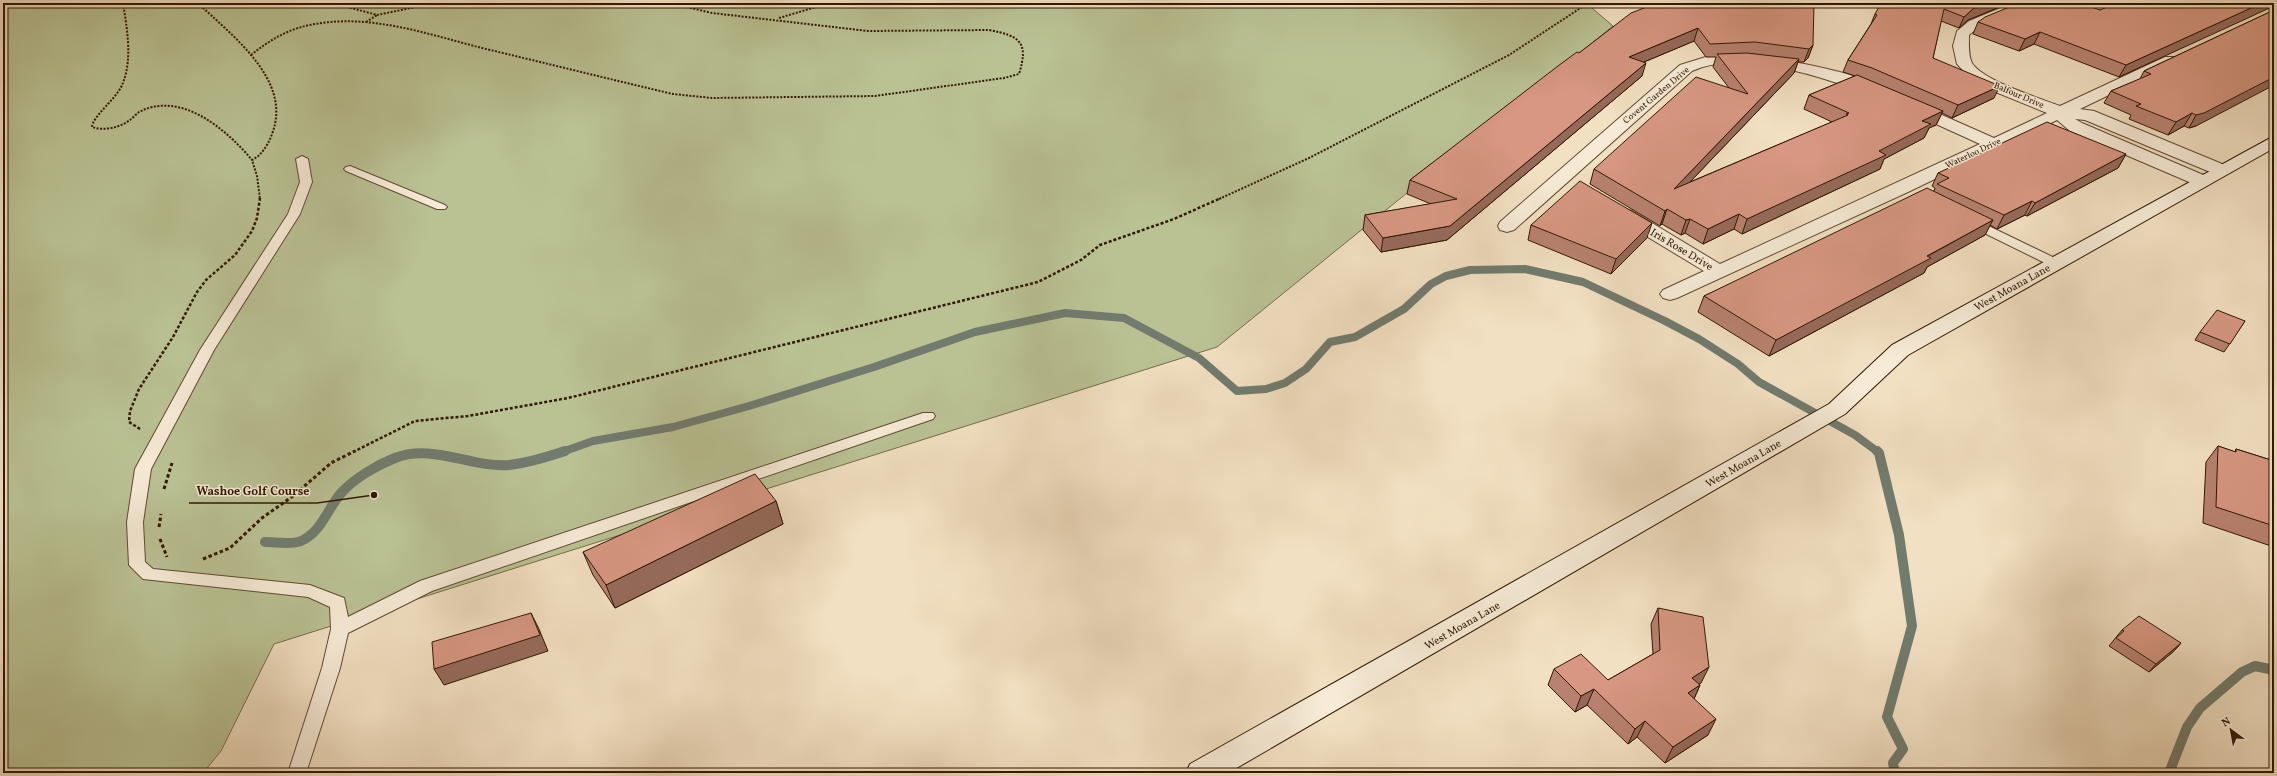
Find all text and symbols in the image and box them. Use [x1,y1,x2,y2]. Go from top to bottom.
street label: Covent Garden Drive [1620,64,1692,127]
street label: Balfour Drive [1992,79,2046,112]
street label: Waterloo Drive [1943,135,2003,172]
street label: Iris Rose Drive [1647,226,1715,275]
street label: West Moana Lane [1972,261,2054,316]
street label: West Moana Lane [1703,437,1784,492]
callout: Washoe Golf Course [189,479,317,503]
text: Washoe Golf Course [197,484,309,500]
street label: West Moana Lane [1422,599,1503,654]
north arrow [2211,710,2251,750]
text: N [2219,714,2234,731]

